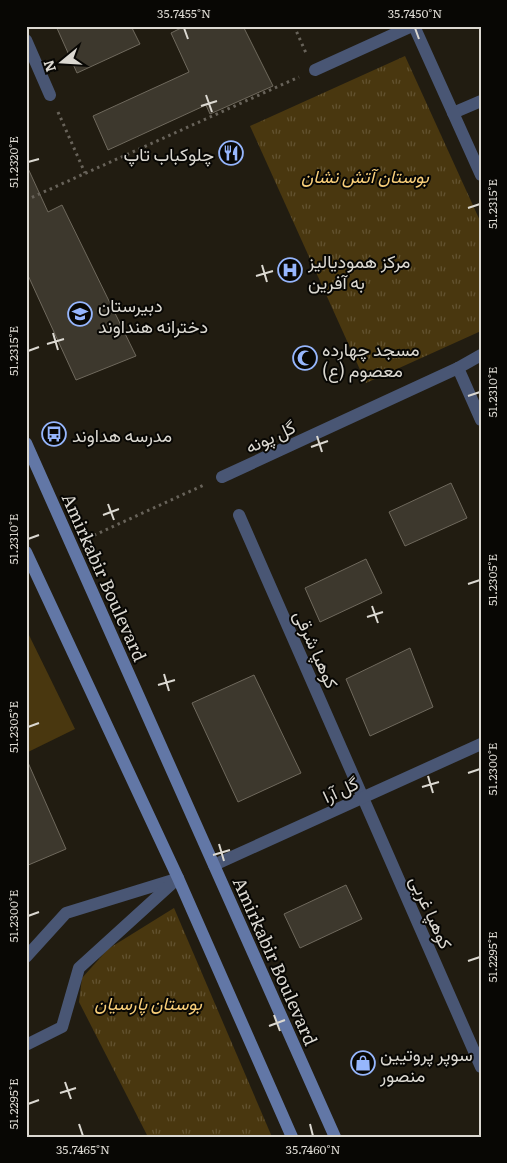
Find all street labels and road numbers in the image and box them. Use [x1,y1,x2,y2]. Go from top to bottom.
street label: گل پونه [240,413,300,459]
street label: Amirkabir Boulevard [56,489,154,665]
street label: کوهپا شرقی [288,606,346,692]
street label: گل آرا [318,769,362,809]
street label: کوهپا غربی [404,871,460,953]
street label: Amirkabir Boulevard [227,873,325,1049]

